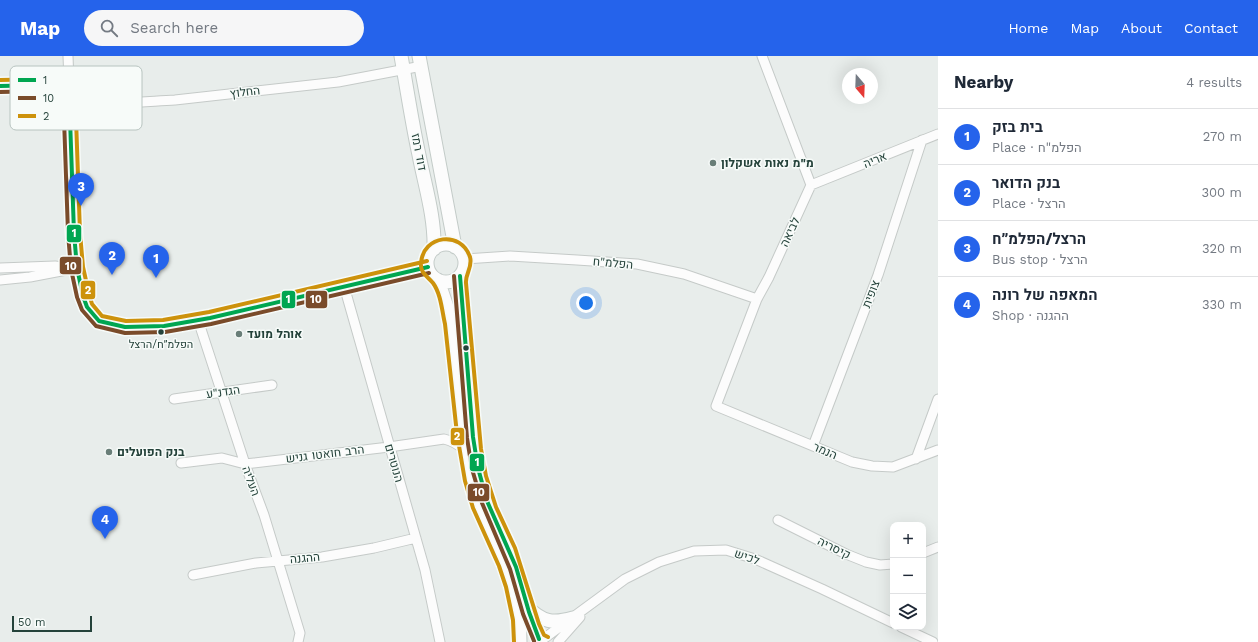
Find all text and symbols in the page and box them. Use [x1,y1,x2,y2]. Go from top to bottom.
search box [84,10,364,46]
text: Map [20,17,60,40]
icon: search [98,17,120,39]
text: Search here [130,19,218,37]
text: Home [1008,20,1048,36]
text: Map [1070,20,1099,36]
text: About [1121,20,1162,36]
text: Contact [1184,20,1238,36]
legend [10,66,142,130]
north arrow [842,68,878,104]
text: Nearby [954,72,1013,92]
text: 1 [43,74,47,87]
text: 4 results [1186,75,1242,90]
street label: החלוץ [229,83,261,101]
text: 10 [43,92,54,105]
text: 2 [43,110,49,123]
text: בית בזק [992,118,1043,136]
text: 1 [964,129,970,144]
text: 270 m [1203,129,1242,144]
street label: דוד רמז [409,132,429,172]
text: Place · הפלמ"ח [992,140,1082,155]
street label: אריה [861,149,889,171]
place label: מ"מ נאות אשקלון [721,156,814,170]
marker: מ"מ נאות אשקלון [708,158,718,168]
pin: 3 [68,173,94,206]
text: בנק הדואר [992,174,1060,192]
text: 2 [963,185,971,200]
text: 300 m [1201,185,1242,200]
text: Place · הרצל [992,196,1066,211]
street label: לביאה [777,215,803,249]
line badge: 1 [66,224,82,243]
text: 1 [72,227,76,240]
text: הרצל/הפלמ״ח [992,230,1086,248]
text: 3 [963,241,971,256]
text: 320 m [1202,241,1242,256]
pin: 2 [99,242,125,275]
pin: 1 [143,245,169,278]
text: Bus stop · הרצל [992,252,1088,267]
street label: הפלמ"ח [592,254,634,272]
line badge: 10 [59,256,82,275]
text: 10 [65,260,77,273]
street label: צופית [859,278,883,310]
line badge: 2 [80,280,96,300]
text: 2 [85,284,92,297]
text: המאפה של רונה [992,286,1098,304]
line badge: 1 [281,290,296,309]
line badge: 10 [305,290,328,309]
text: 1 [286,293,290,306]
text: 10 [310,293,322,306]
your location [576,293,596,313]
text: 4 [963,297,971,312]
text: 330 m [1202,297,1242,312]
text: Shop · ההגנה [992,308,1069,323]
marker: הפלמ״ח/הרצל [156,327,166,337]
place label: אוהל מועד [247,327,302,341]
marker: אוהל מועד [234,329,244,339]
place label: הפלמ״ח/הרצל [129,338,193,351]
unlabelled marker [461,343,471,353]
street label: הגדנ"ע [205,383,241,401]
line badge: 2 [450,427,465,446]
text: 2 [454,430,461,443]
street label: הנמר [811,440,839,462]
street label: הרב חואטו גניש [285,442,365,466]
street label: הנוטרים [382,442,406,484]
place label: בנק הפועלים [117,445,185,459]
marker: בנק הפועלים [104,447,114,457]
line badge: 1 [469,453,485,472]
text: 1 [475,456,479,469]
street label: העליה [239,464,263,498]
line badge: 10 [467,483,490,502]
text: 10 [473,486,485,499]
pin: 4 [92,506,118,539]
map controls [890,522,926,630]
button: + [890,522,926,558]
street label: קיסריה [815,534,853,562]
street label: לכיש [733,546,761,568]
street label: ההגנה [289,550,321,566]
button: − [890,558,926,594]
button: layers [890,594,926,630]
scale bar [12,614,92,633]
text: 50 m [18,616,45,629]

